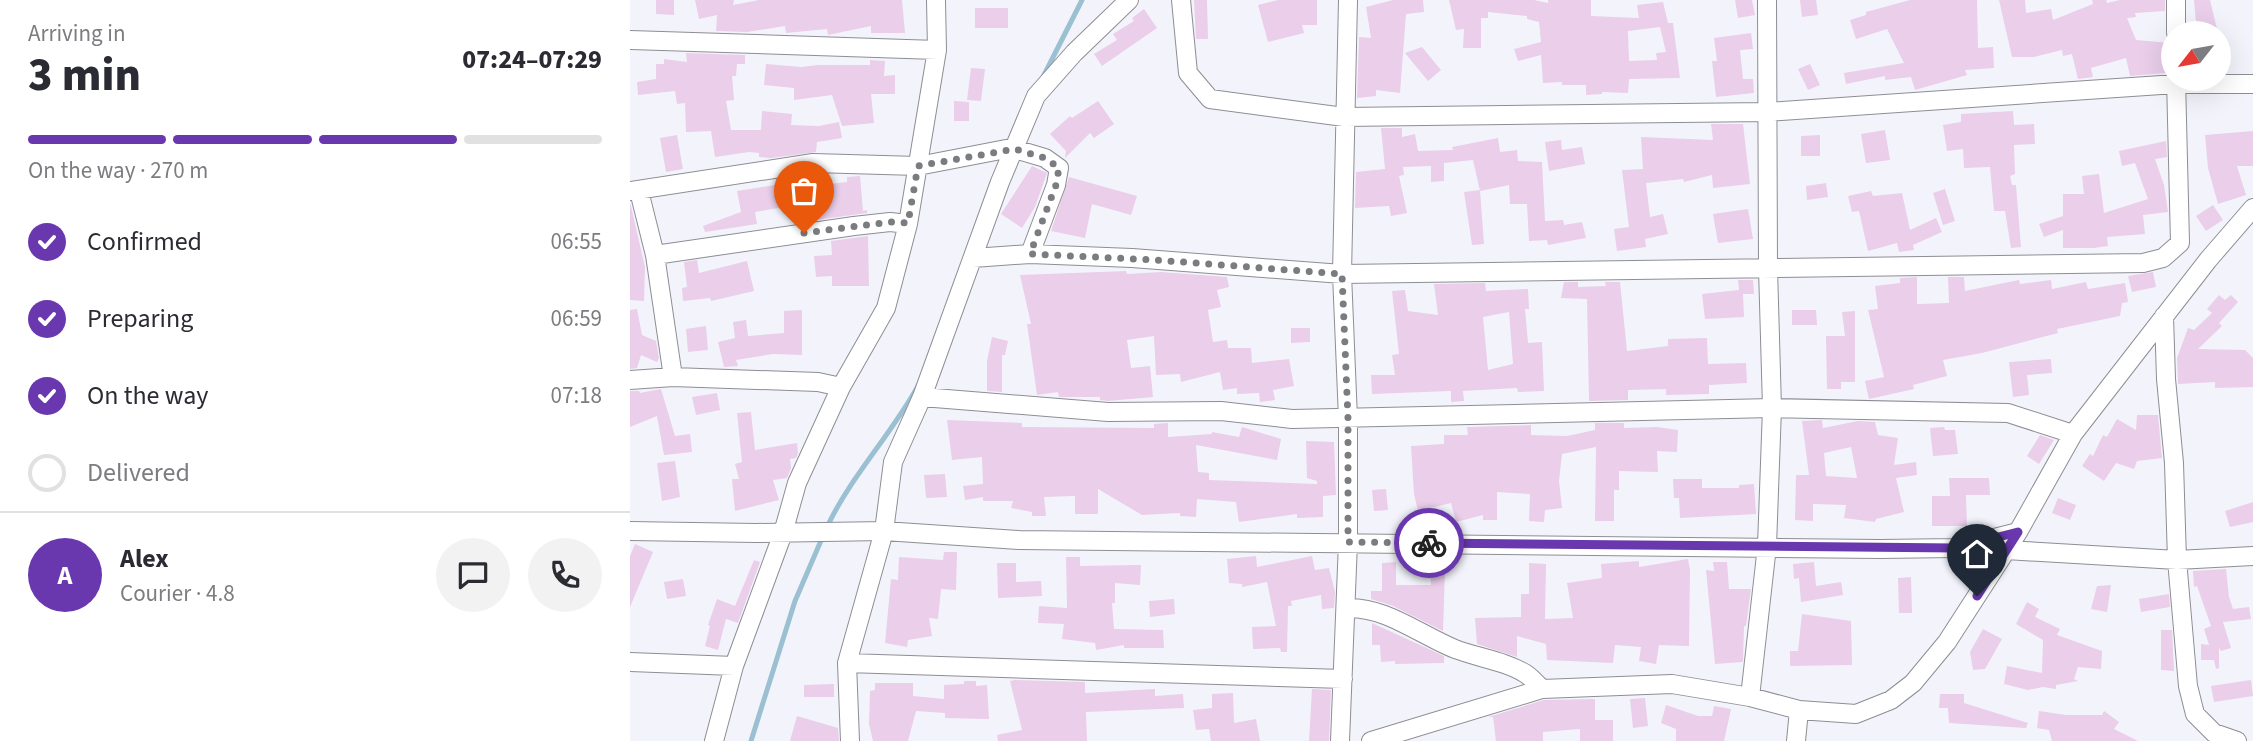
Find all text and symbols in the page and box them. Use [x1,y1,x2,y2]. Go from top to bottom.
text: Arriving in [28,17,126,50]
north arrow [2161,21,2231,91]
map controls [2161,21,2231,91]
text: 07:24–07:29 [462,41,602,78]
text: 3 min [28,43,141,108]
text: On the way · 270 m [28,154,208,187]
pin [774,161,834,233]
icon: bag [785,172,823,210]
icon: check [28,223,66,261]
text: Confirmed [87,223,202,260]
text: 06:55 [551,225,602,258]
icon: check [28,300,66,338]
text: Preparing [87,300,193,337]
text: 06:59 [551,302,602,335]
icon: check [28,377,66,415]
text: On the way [87,377,208,414]
text: 07:18 [551,379,602,412]
text: Delivered [87,454,190,491]
courier [1394,508,1464,578]
icon: bike [1410,524,1448,562]
pin [1947,524,2007,596]
icon: home [1958,535,1996,573]
button: chat [436,538,510,612]
button: phone [528,538,602,612]
text: Alex [120,540,169,577]
text: A [58,557,72,594]
text: Courier · 4.8 [120,577,235,610]

